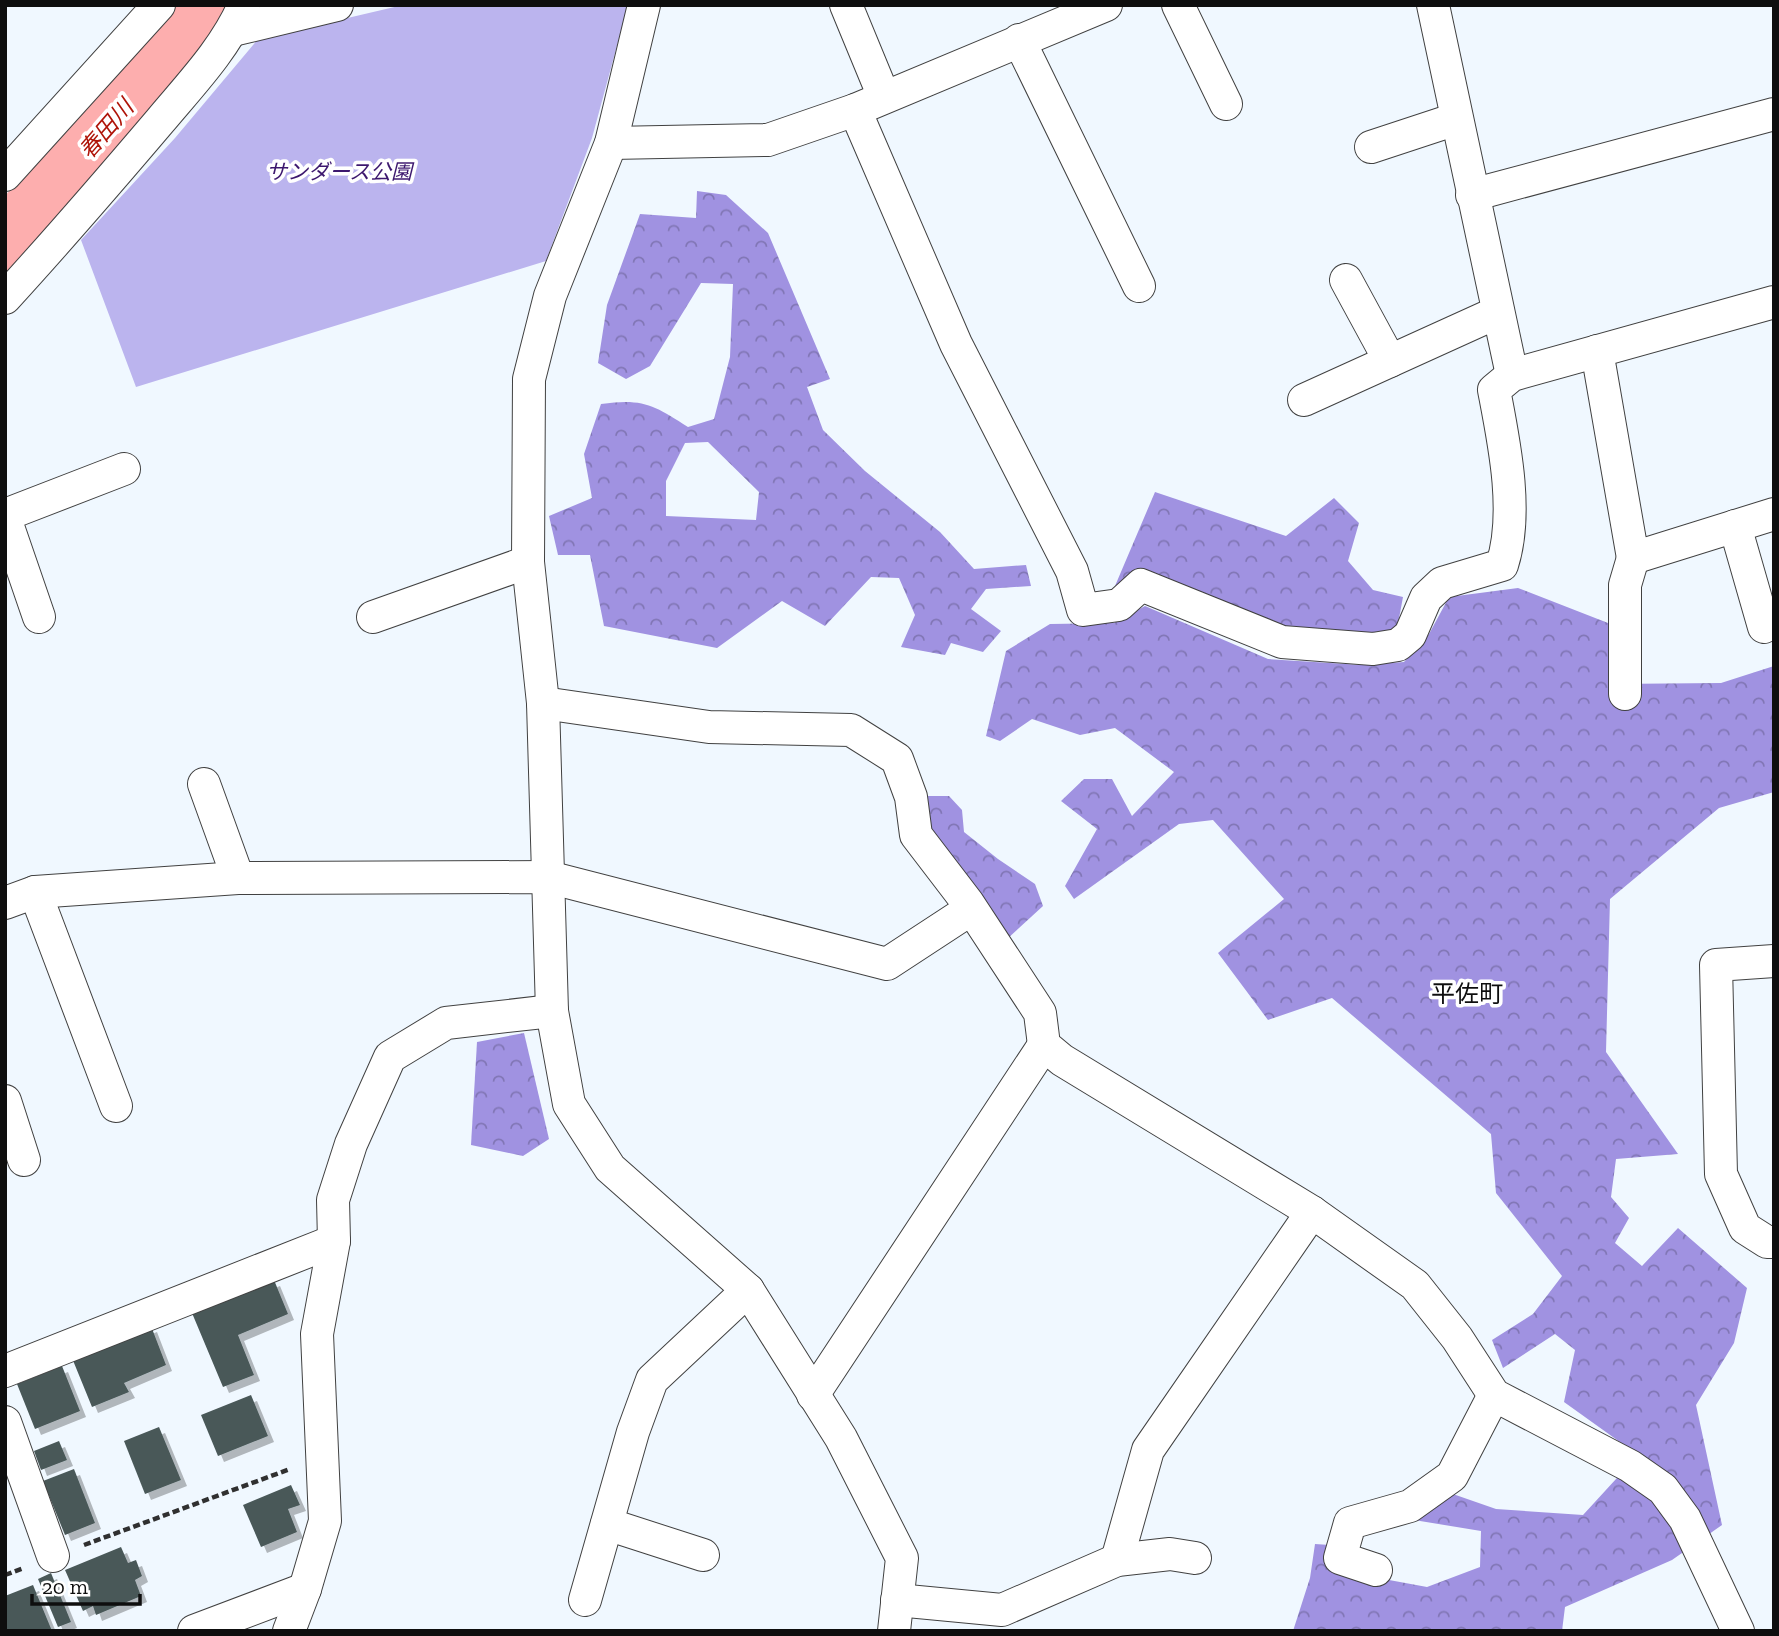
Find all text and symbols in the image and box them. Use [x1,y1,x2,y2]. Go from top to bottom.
water label: 春田川 [73,92,141,164]
park label: サンダース公園 [266,159,415,184]
district label: 平佐町 [1431,979,1503,1008]
scale bar [32,1562,140,1606]
text: 20 m [42,1574,88,1599]

